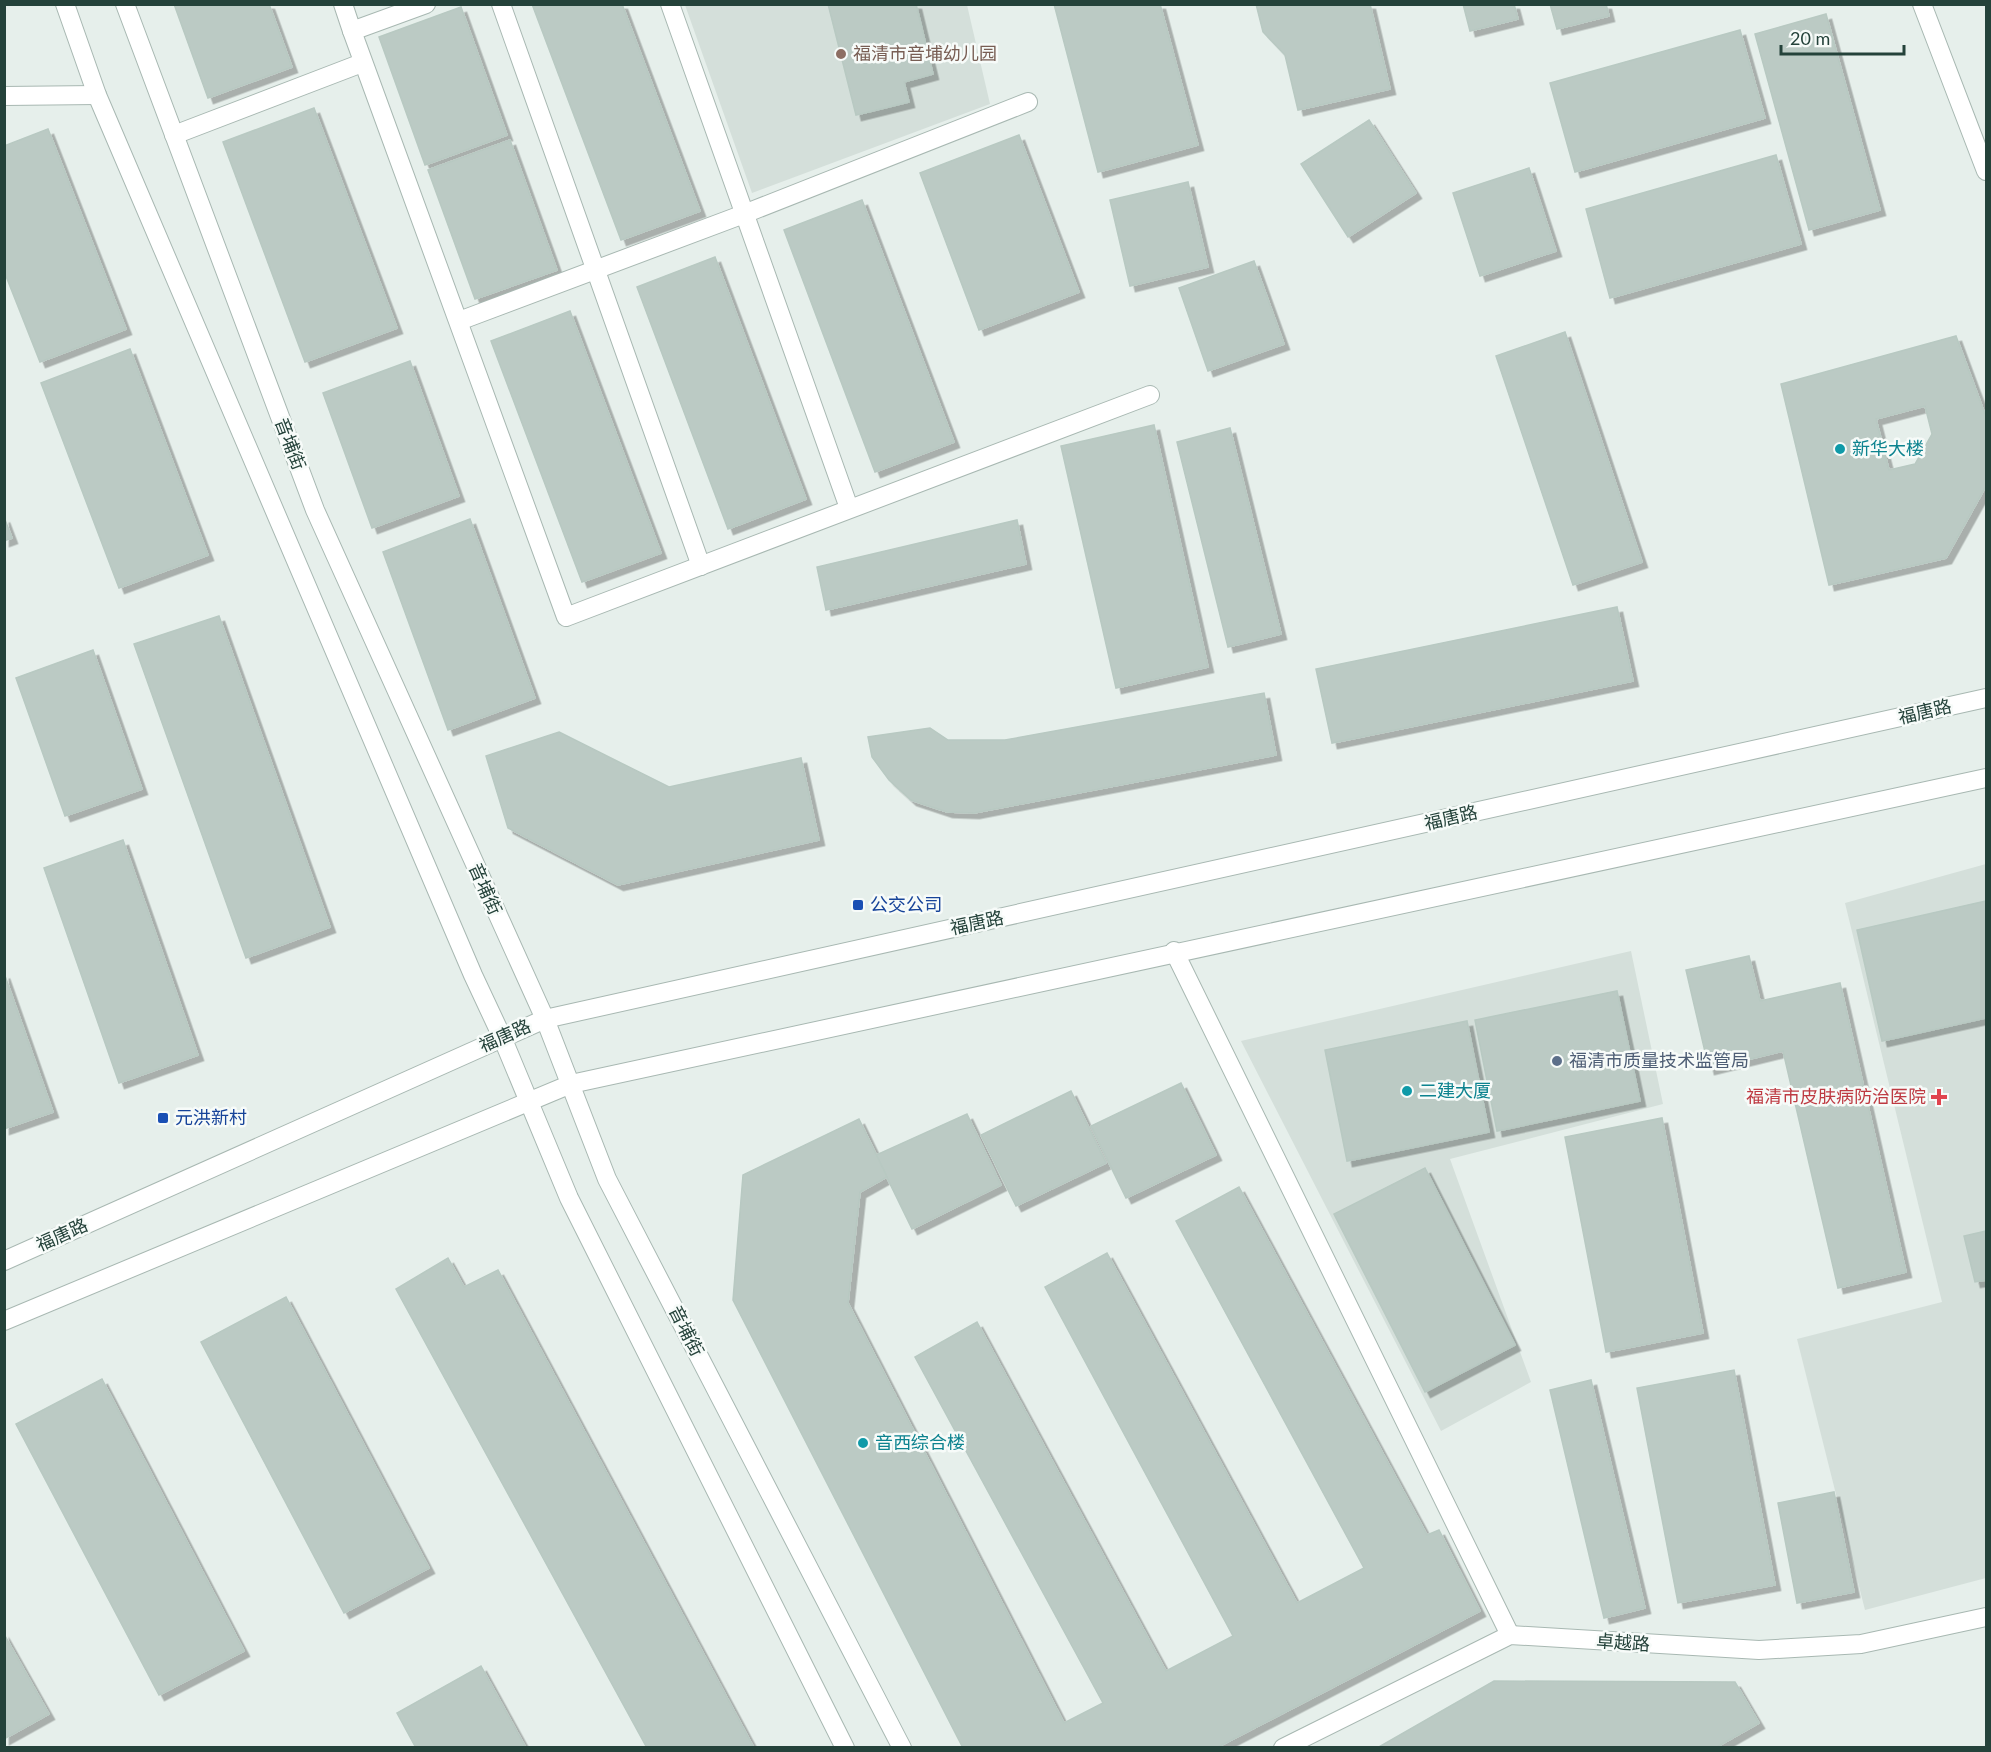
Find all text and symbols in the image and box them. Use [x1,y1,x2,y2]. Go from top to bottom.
scale bar [1781,18,1904,56]
text: 20 m [1790,27,1830,49]
place label: 福清市音埔幼儿园 [853,42,997,64]
marker: 福清市音埔幼儿园 [834,47,848,61]
street label: 音埔街 [271,414,311,473]
place label: 新华大楼 [1852,437,1924,459]
marker: 新华大楼 [1833,442,1847,456]
street label: 福唐路 [1896,694,1954,728]
street label: 福唐路 [1422,800,1480,834]
street label: 音埔街 [465,859,507,918]
place label: 公交公司 [870,893,942,915]
marker: 公交公司 [851,898,865,912]
street label: 福唐路 [948,906,1005,938]
street label: 福唐路 [475,1014,534,1056]
place label: 福清市质量技术监管局 [1569,1049,1749,1071]
marker: 福清市质量技术监管局 [1550,1054,1564,1068]
place label: 二建大厦 [1419,1079,1491,1101]
marker: 二建大厦 [1400,1084,1414,1098]
place label: 福清市皮肤病防治医院 [1746,1085,1926,1107]
marker: 福清市皮肤病防治医院 [1930,1088,1948,1106]
place label: 元洪新村 [175,1106,247,1128]
marker: 元洪新村 [156,1111,170,1125]
street label: 福唐路 [32,1213,91,1255]
street label: 音埔街 [665,1301,709,1360]
place label: 音西综合楼 [875,1431,965,1453]
marker: 音西综合楼 [856,1436,870,1450]
street label: 卓越路 [1595,1629,1651,1655]

